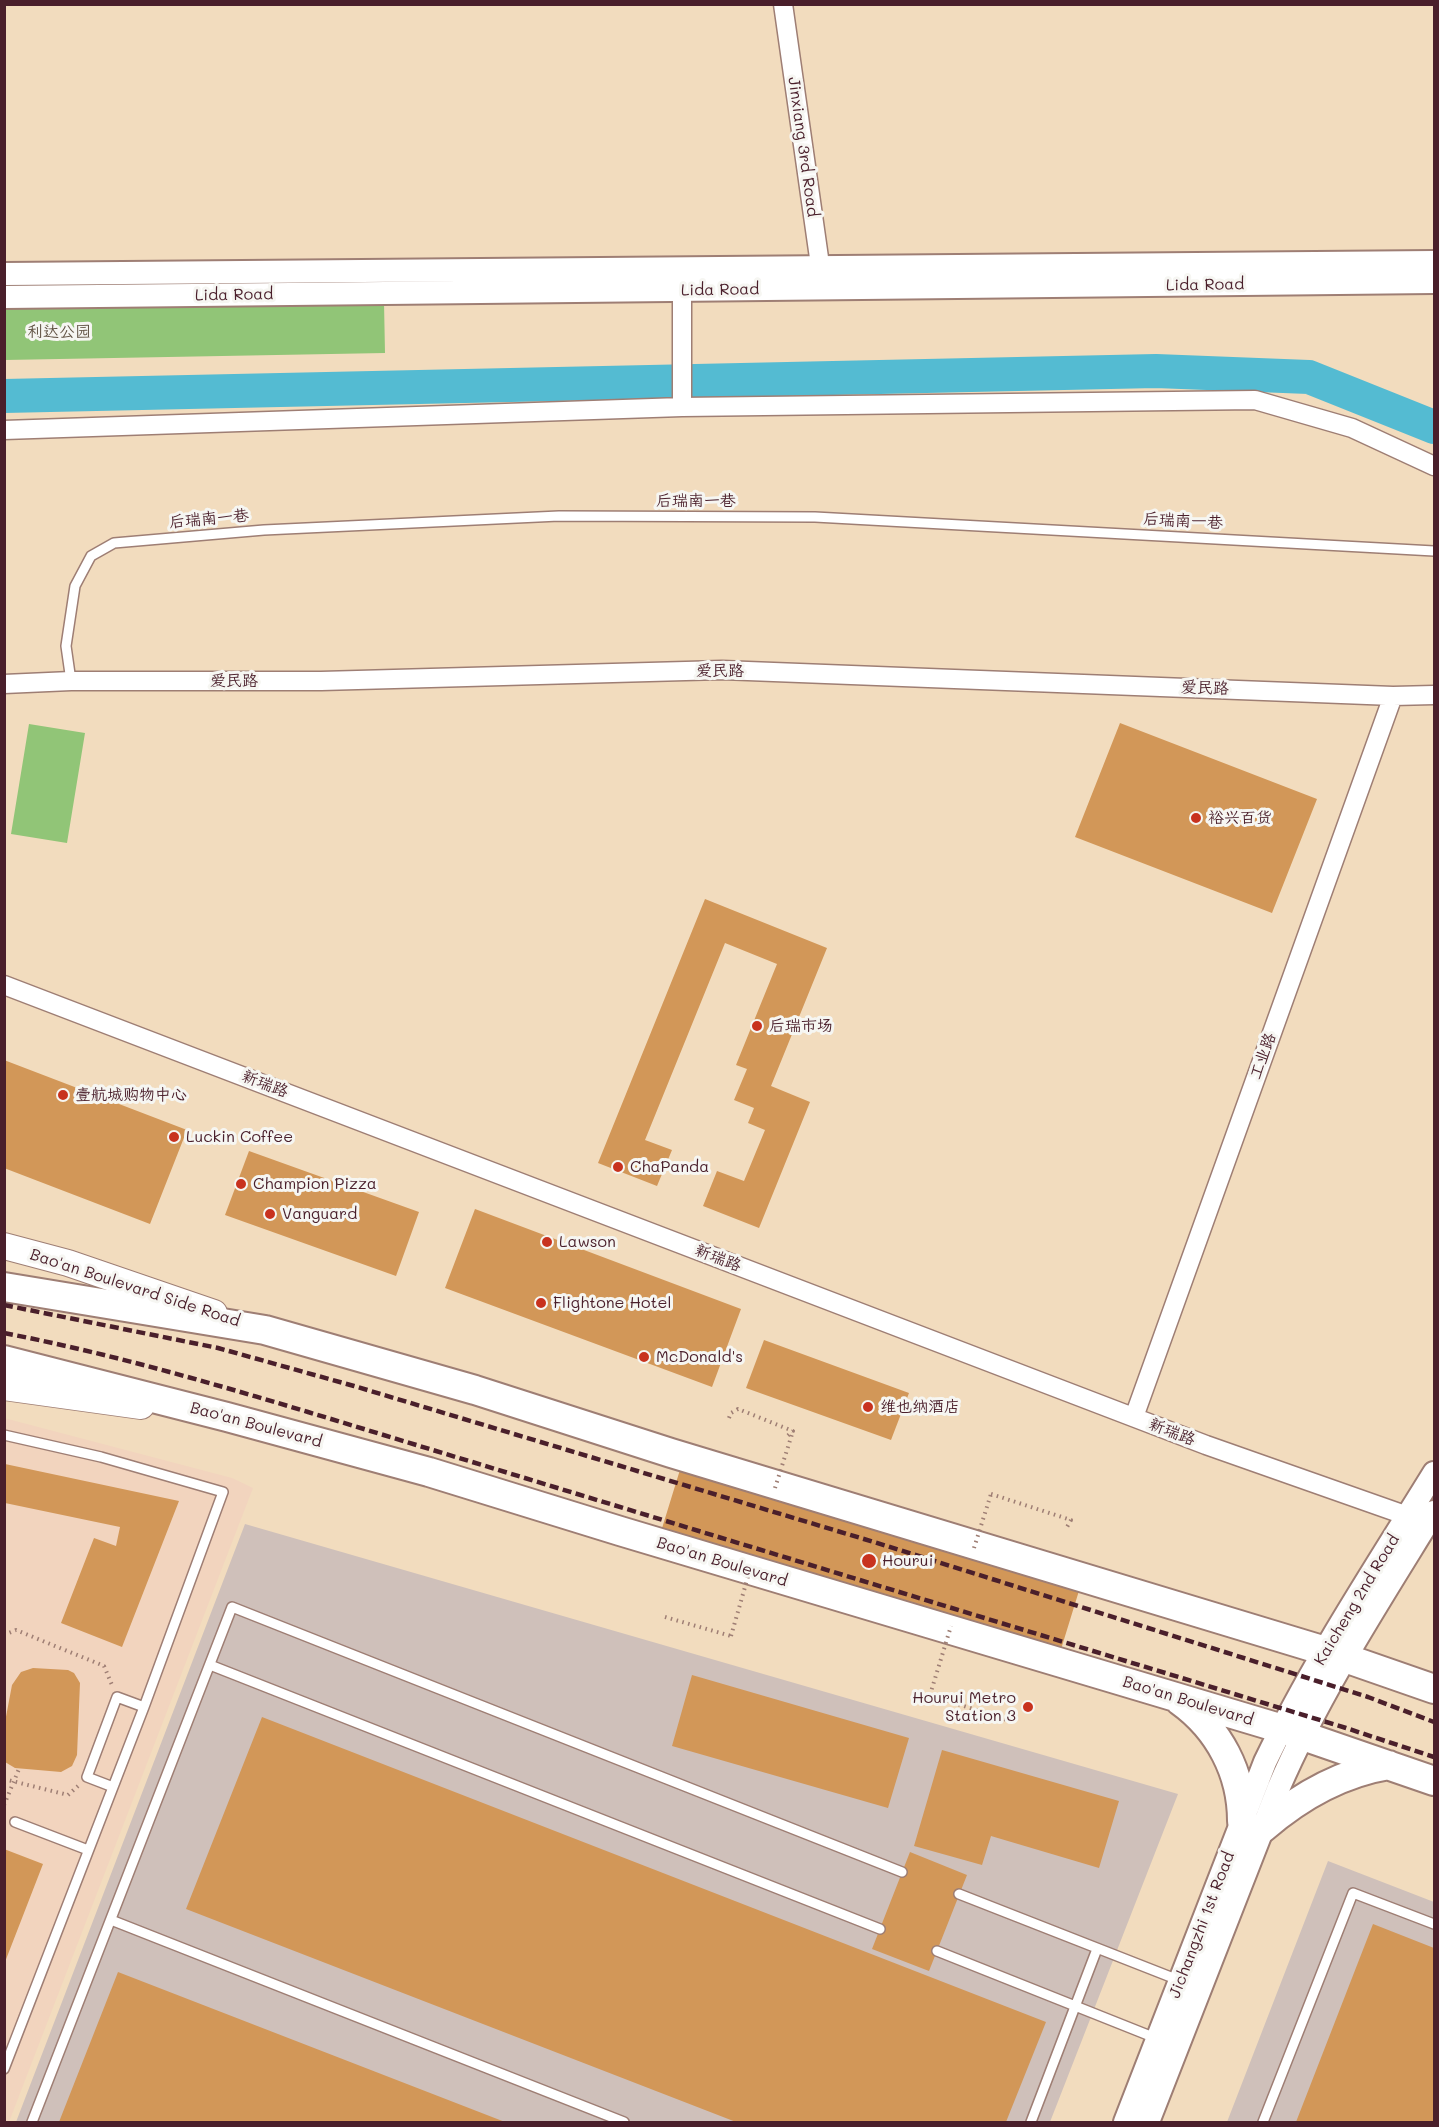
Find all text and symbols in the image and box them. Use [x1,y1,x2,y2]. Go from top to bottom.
street label: Jinxiang 3rd Road [784,76,822,218]
street label: Lida Road [1166,275,1244,295]
street label: Lida Road [681,280,759,300]
street label: Lida Road [195,285,273,305]
park label: 利达公园 [27,322,91,342]
street label: 后瑞南一巷 [656,491,736,511]
street label: 后瑞南一巷 [168,506,250,532]
street label: 后瑞南一巷 [1143,509,1223,533]
street label: 爱民路 [696,661,744,681]
street label: 爱民路 [210,671,258,691]
street label: 爱民路 [1181,678,1229,698]
place label: 裕兴百货 [1208,808,1272,828]
marker: 裕兴百货 [1189,811,1203,825]
place label: 后瑞市场 [769,1016,833,1036]
marker: 后瑞市场 [750,1019,764,1033]
street label: 工业路 [1246,1030,1280,1082]
street label: 新瑞路 [239,1066,291,1102]
place label: 壹航城购物中心 [75,1085,187,1105]
marker: 壹航城购物中心 [56,1088,70,1102]
place label: Luckin Coffee [186,1127,293,1147]
marker: Luckin Coffee [167,1130,181,1144]
place label: ChaPanda [630,1157,709,1177]
marker: ChaPanda [611,1160,625,1174]
place label: Champion Pizza [253,1174,377,1194]
marker: Champion Pizza [234,1177,248,1191]
place label: Vanguard [282,1204,357,1224]
marker: Vanguard [263,1207,277,1221]
place label: Lawson [559,1232,616,1252]
marker: Lawson [540,1235,554,1249]
street label: 新瑞路 [692,1240,744,1276]
street label: Bao'an Boulevard Side Road [28,1245,242,1331]
place label: Flightone Hotel [553,1293,671,1313]
marker: Flightone Hotel [534,1296,548,1310]
place label: McDonald's [656,1347,743,1367]
marker: McDonald's [637,1350,651,1364]
place label: 维也纳酒店 [880,1397,960,1417]
street label: Bao'an Boulevard [188,1398,324,1452]
marker: 维也纳酒店 [861,1400,875,1414]
street label: 新瑞路 [1146,1414,1198,1450]
street label: Kaicheng 2nd Road [1310,1531,1404,1669]
street label: Bao'an Boulevard [654,1533,790,1591]
place label: Hourui [882,1551,933,1571]
marker: Hourui [860,1552,878,1570]
street label: Bao'an Boulevard [1120,1672,1256,1730]
place label: Hourui Metro Station 3 [912,1688,1016,1726]
marker: Hourui Metro Station 3 [1021,1700,1035,1714]
street label: Jichangzhi 1st Road [1165,1849,1239,2001]

